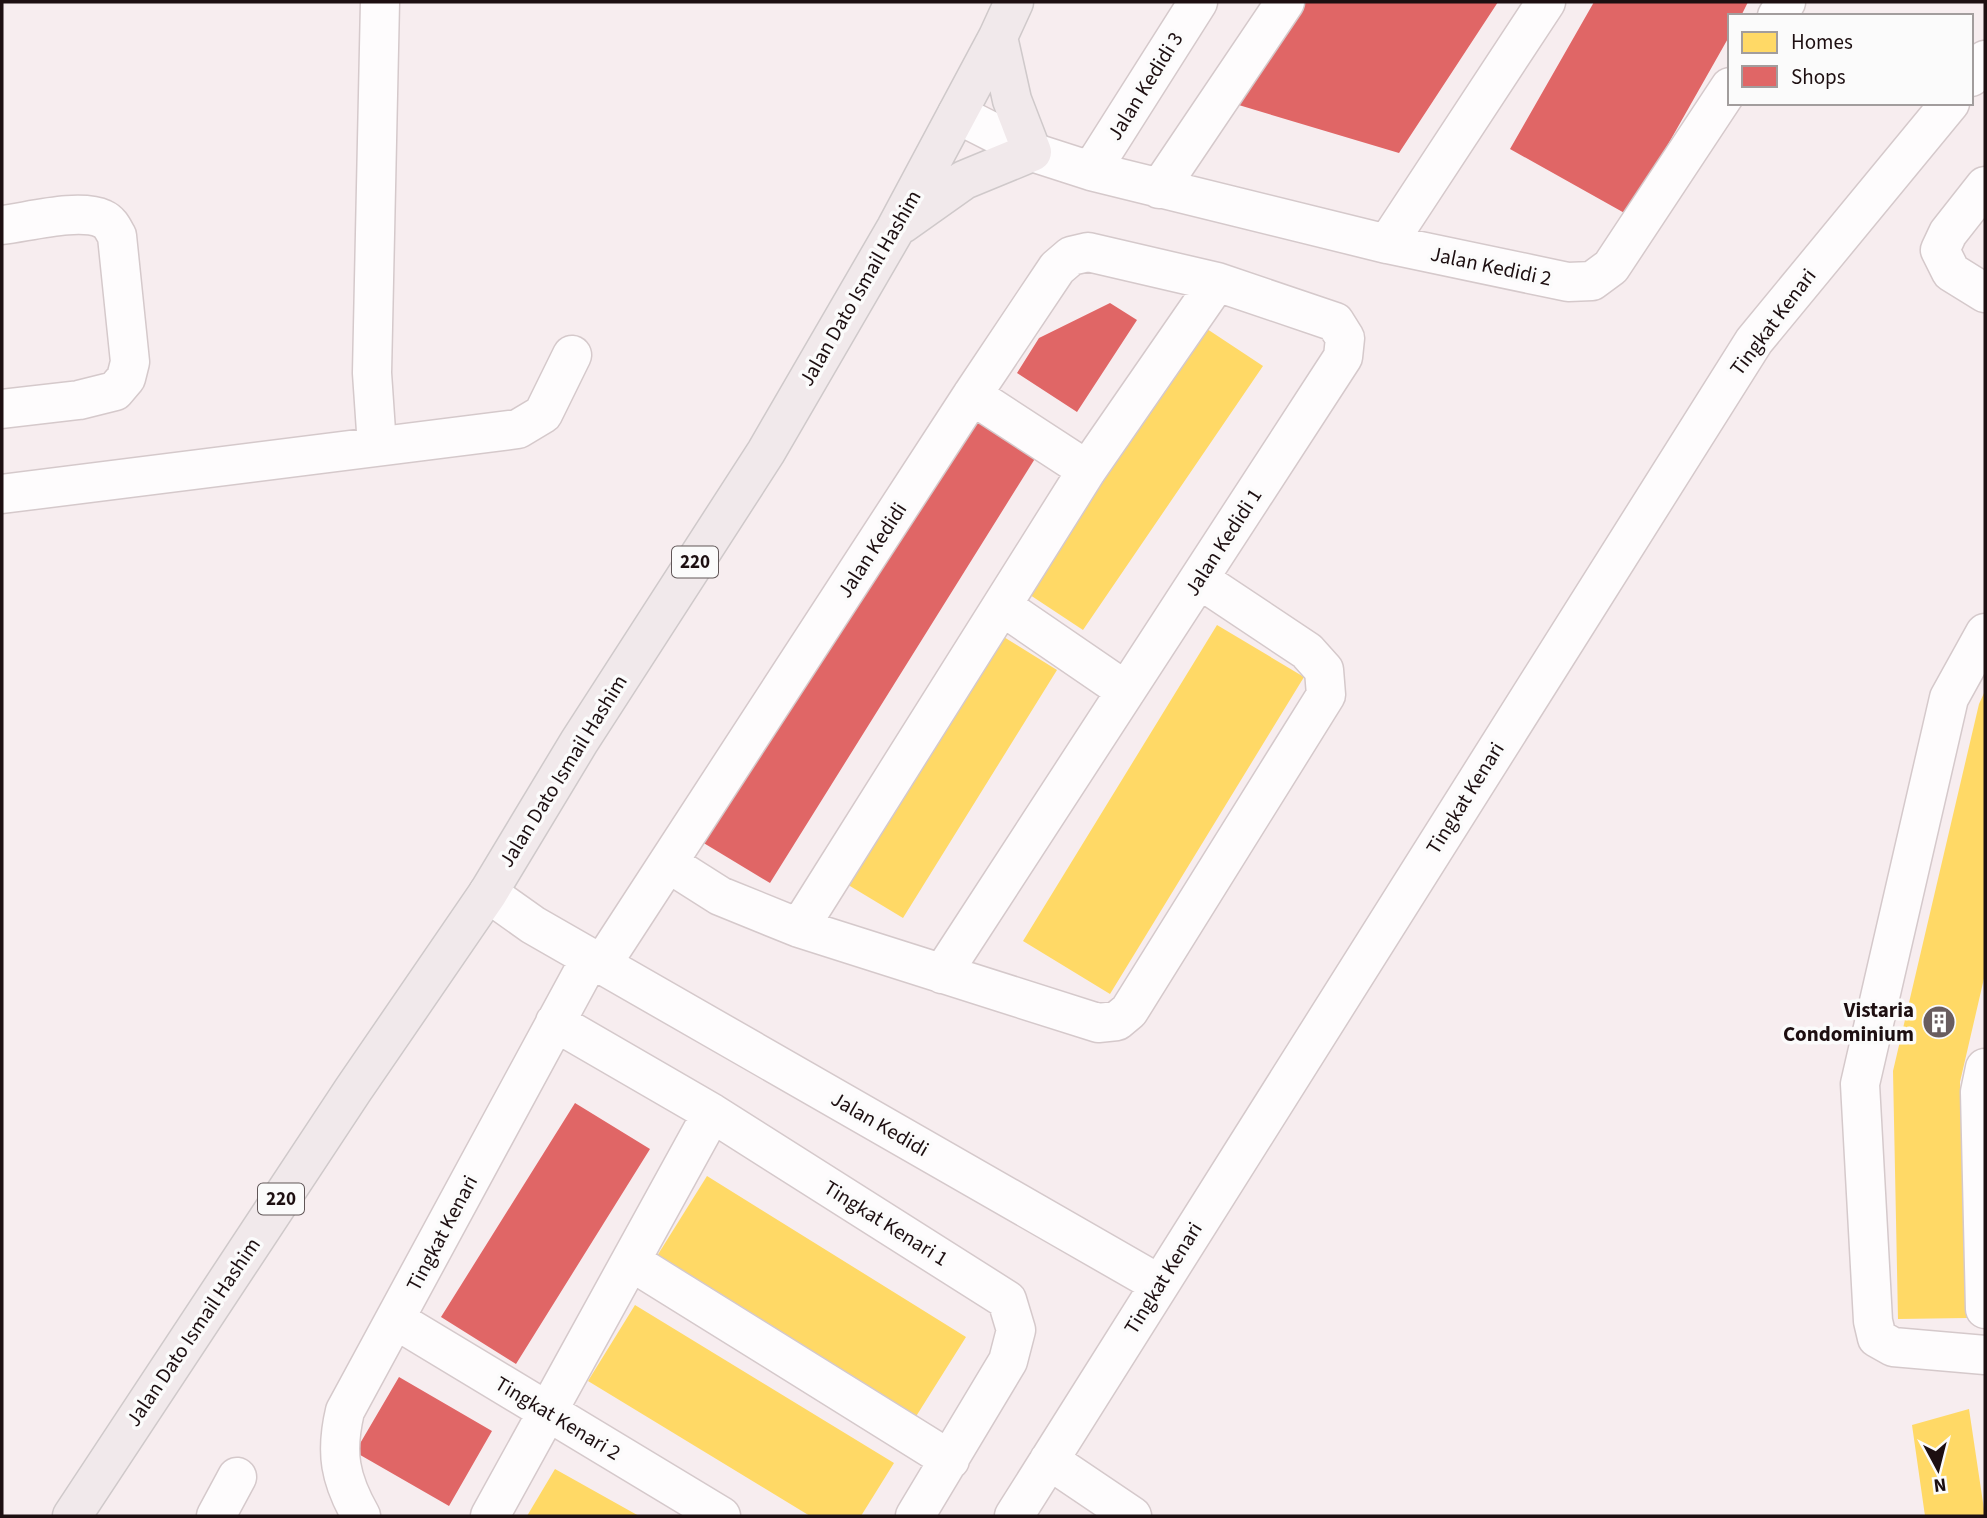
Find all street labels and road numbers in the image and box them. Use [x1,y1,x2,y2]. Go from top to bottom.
street label: Jalan Kedidi 3 [1100,26,1190,146]
street label: Jalan Dato Ismail Hashim [792,184,928,392]
street label: Jalan Kedidi 2 [1428,239,1554,293]
street label: Tingkat Kenari [1723,262,1823,382]
street label: Jalan Kedidi 1 [1177,482,1269,602]
street label: Jalan Kedidi [830,496,914,604]
road number: 220 [672,547,718,578]
street label: Jalan Dato Ismail Hashim [491,669,635,873]
street label: Tingkat Kenari [1419,736,1511,860]
street label: Jalan Kedidi [826,1084,934,1164]
street label: Tingkat Kenari [399,1170,485,1296]
street label: Tingkat Kenari 1 [818,1173,954,1273]
road number: 220 [258,1184,304,1214]
street label: Tingkat Kenari [1117,1216,1209,1340]
street label: Jalan Dato Ismail Hashim [118,1232,268,1432]
street label: Tingkat Kenari 2 [489,1369,627,1467]

